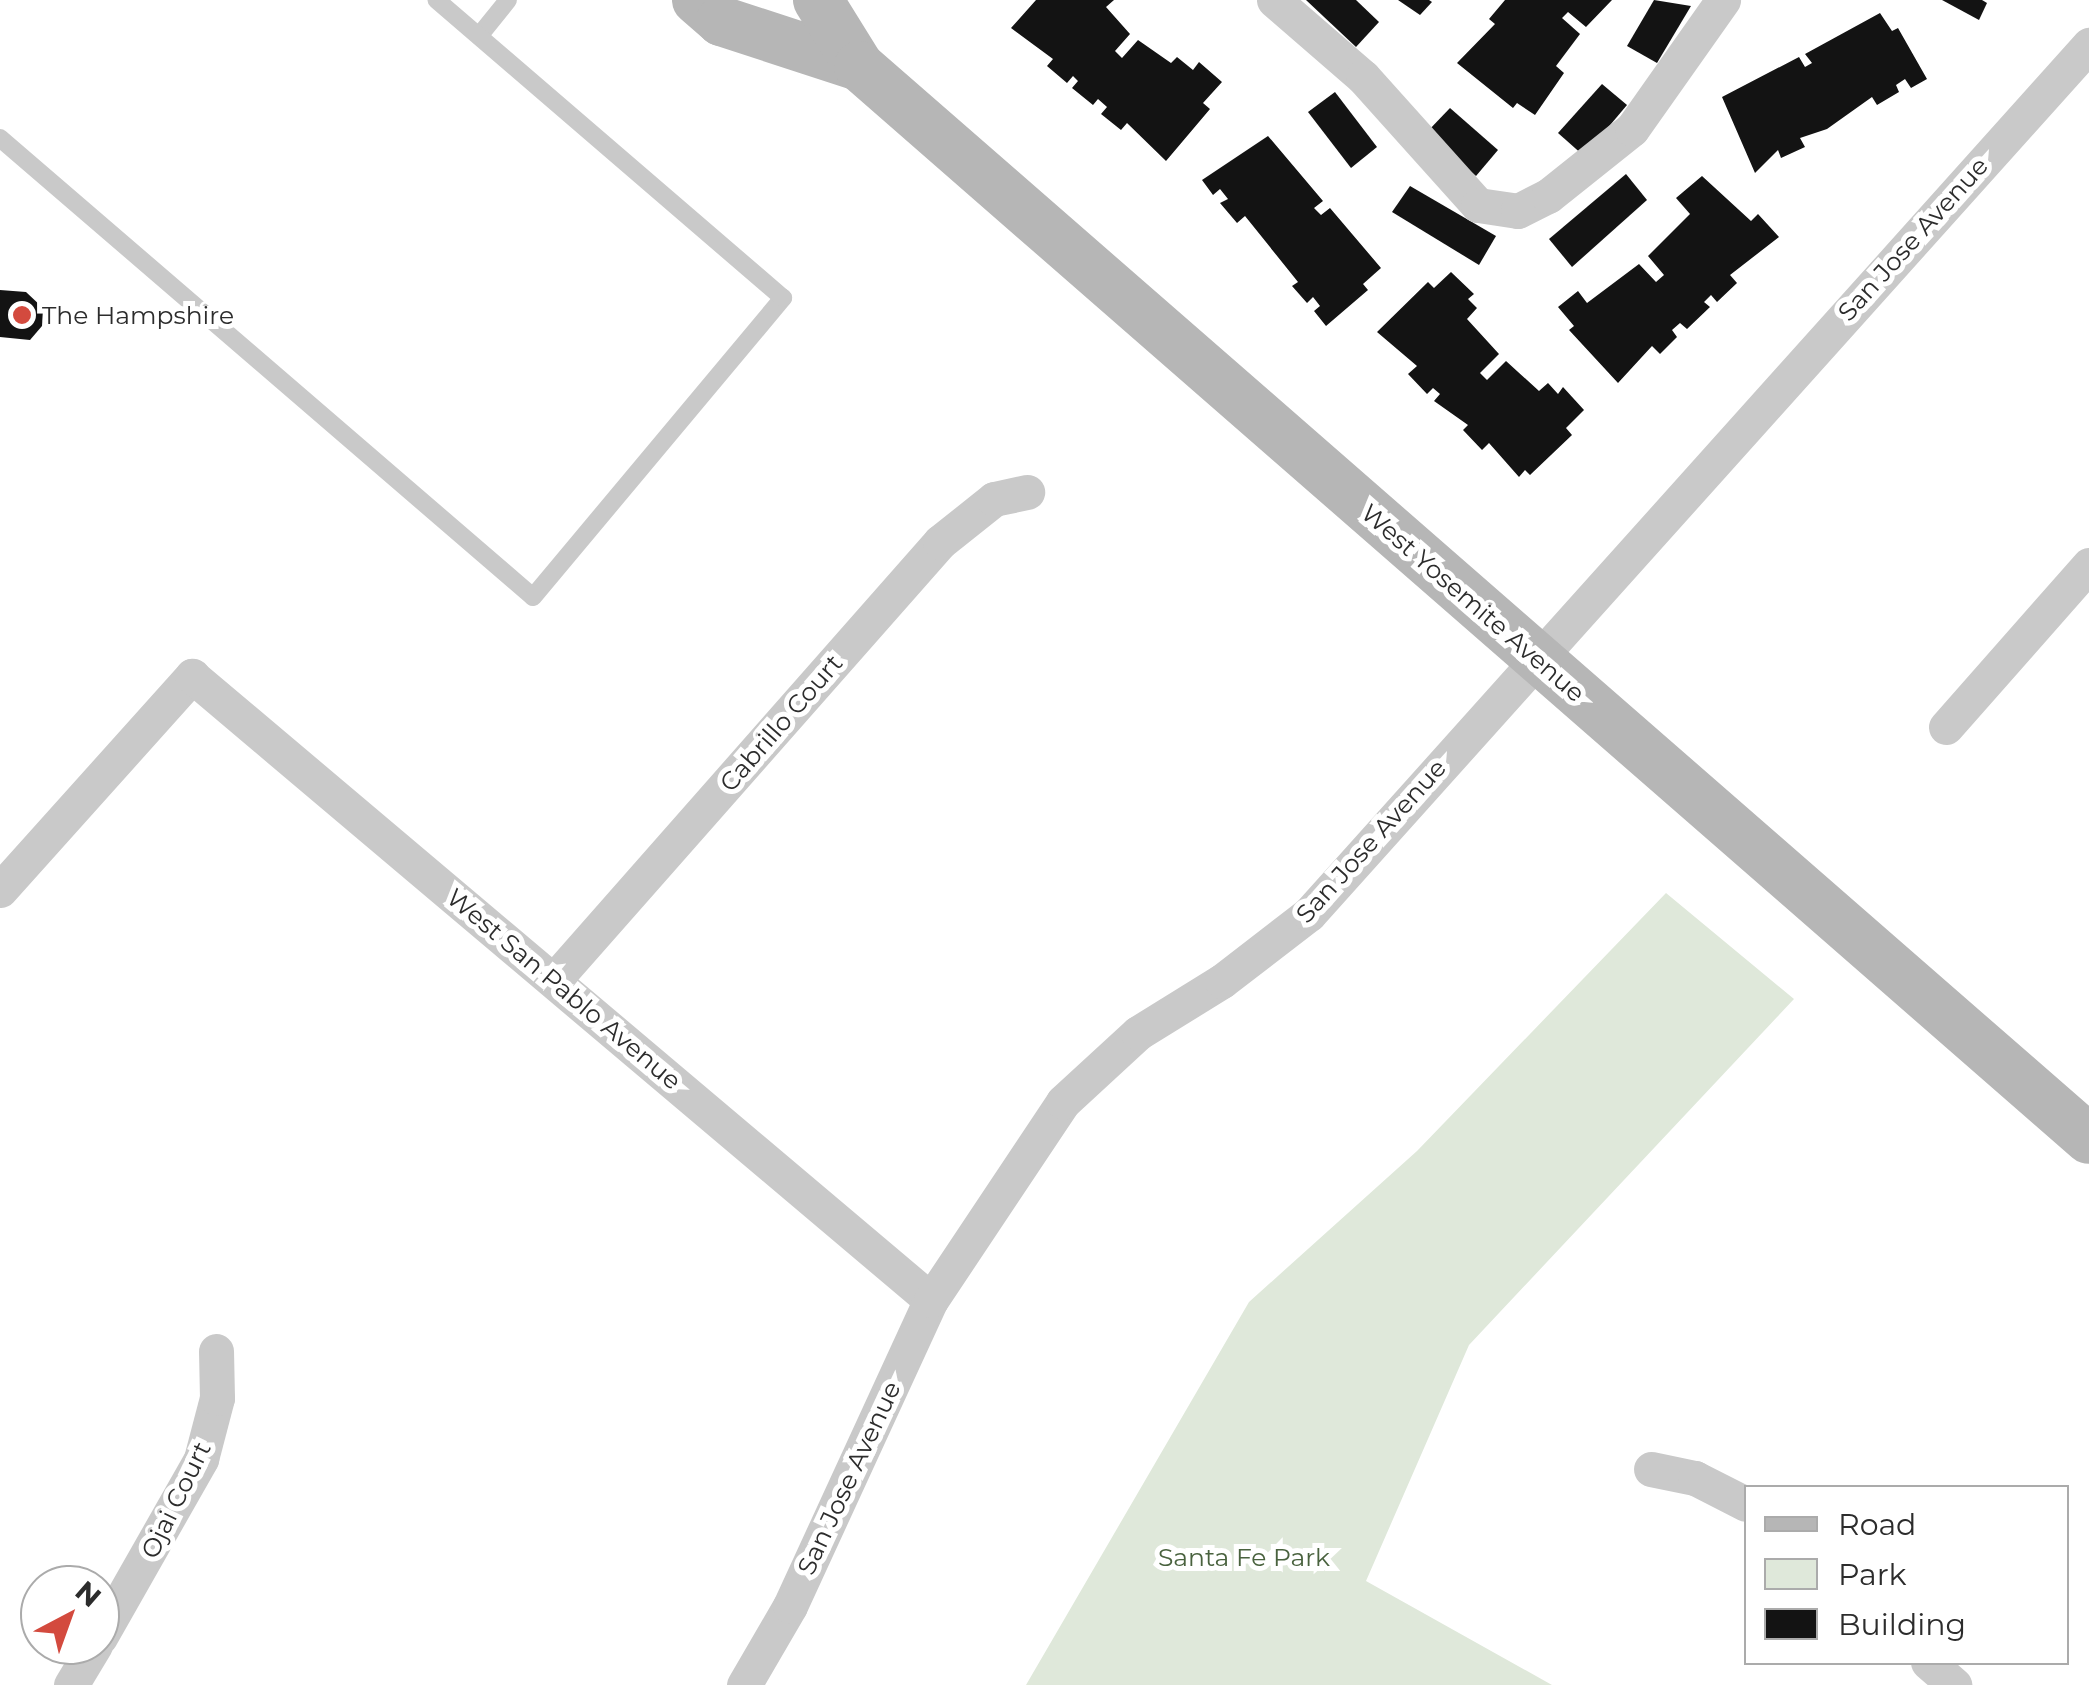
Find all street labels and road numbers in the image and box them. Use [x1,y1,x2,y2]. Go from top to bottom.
street label: San Jose Avenue [1832,151,1994,327]
street label: West Yosemite Avenue [1355,498,1591,708]
street label: Cabrillo Court [713,648,849,798]
street label: San Jose Avenue [1290,753,1452,929]
street label: West San Pablo Avenue [441,882,687,1096]
street label: San Jose Avenue [791,1377,907,1579]
street label: Ojai Court [135,1437,217,1563]

